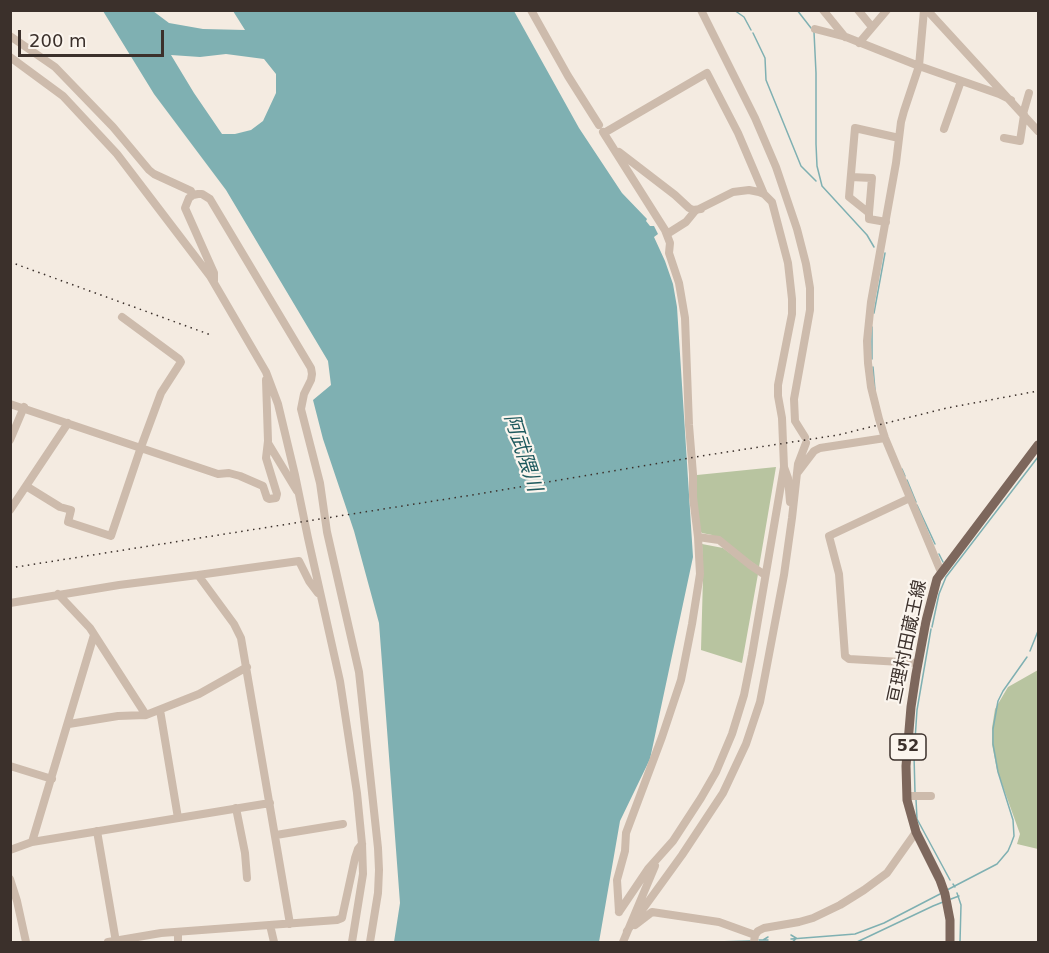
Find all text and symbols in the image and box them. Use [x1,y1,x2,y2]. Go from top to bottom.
scale bar [21,18,166,56]
text: 200 m [29,30,87,51]
water label: 阿武隈川 [498,411,546,495]
street label: 亘理村田蔵王線 [884,578,932,706]
road number: 52 [890,734,926,760]

